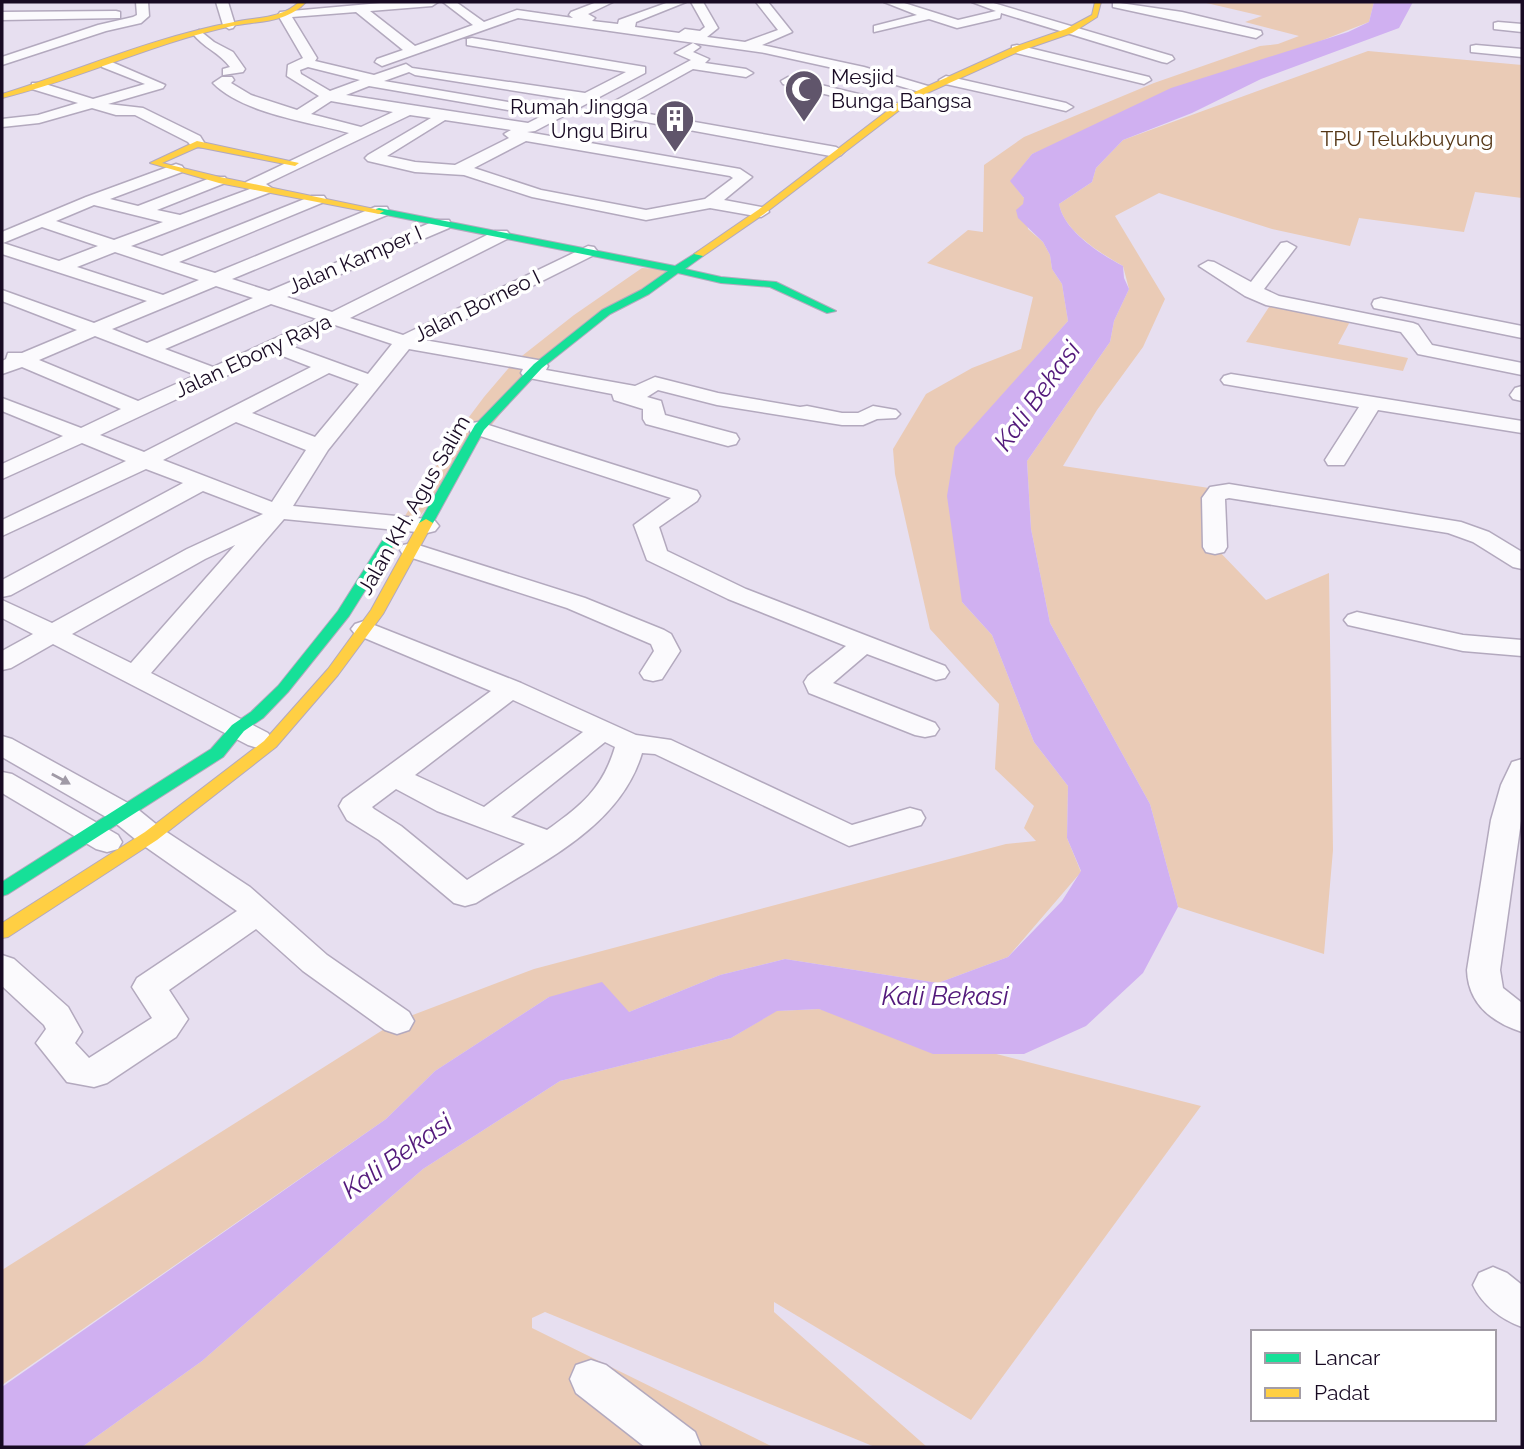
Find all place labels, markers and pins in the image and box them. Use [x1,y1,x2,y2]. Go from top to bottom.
place label: Mesjid Bunga Bangsa [831,64,972,113]
mosque icon: Mesjid Bunga Bangsa [783,68,825,123]
place label: Rumah Jingga Ungu Biru [510,94,648,143]
building icon: Rumah Jingga Ungu Biru [654,98,696,153]

